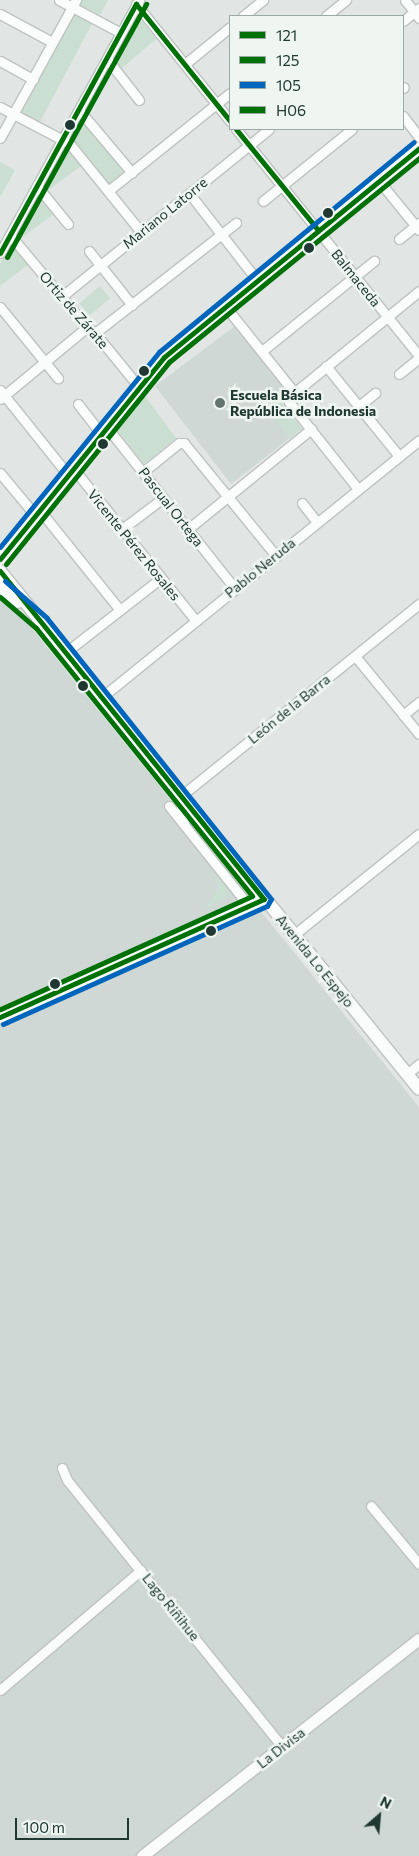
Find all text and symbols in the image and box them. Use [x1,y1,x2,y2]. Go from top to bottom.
legend [229,15,404,130]
text: 121 [276,26,297,44]
text: 125 [276,51,299,69]
text: 105 [276,76,301,94]
text: H06 [276,101,306,119]
unlabelled marker [65,120,75,130]
street label: Mariano Latorre [119,174,211,252]
unlabelled marker [323,208,333,218]
unlabelled marker [304,243,314,253]
street label: Balmaceda [328,246,384,310]
street label: Ortiz de Zárate [36,268,112,352]
unlabelled marker [139,366,149,376]
place label: Escuela Básica República de Indonesia [230,387,376,420]
marker: Escuela Básica República de Indonesia [214,397,226,409]
unlabelled marker [98,439,108,449]
street label: Pascual Ortega [135,464,207,550]
street label: Vicente Pérez Rosales [84,486,184,604]
street label: Pablo Neruda [221,534,299,602]
street label: León de la Barra [245,671,333,747]
unlabelled marker [78,681,88,691]
street label: Avenida Lo Espejo [272,911,358,1011]
unlabelled marker [206,926,216,936]
unlabelled marker [50,979,60,989]
street label: Lago Riñihue [139,1570,203,1644]
street label: La Divisa [254,1724,308,1772]
north arrow [354,1791,404,1841]
text: N [378,1792,395,1812]
scale bar [18,1808,131,1840]
text: 100 m [23,1818,65,1836]

